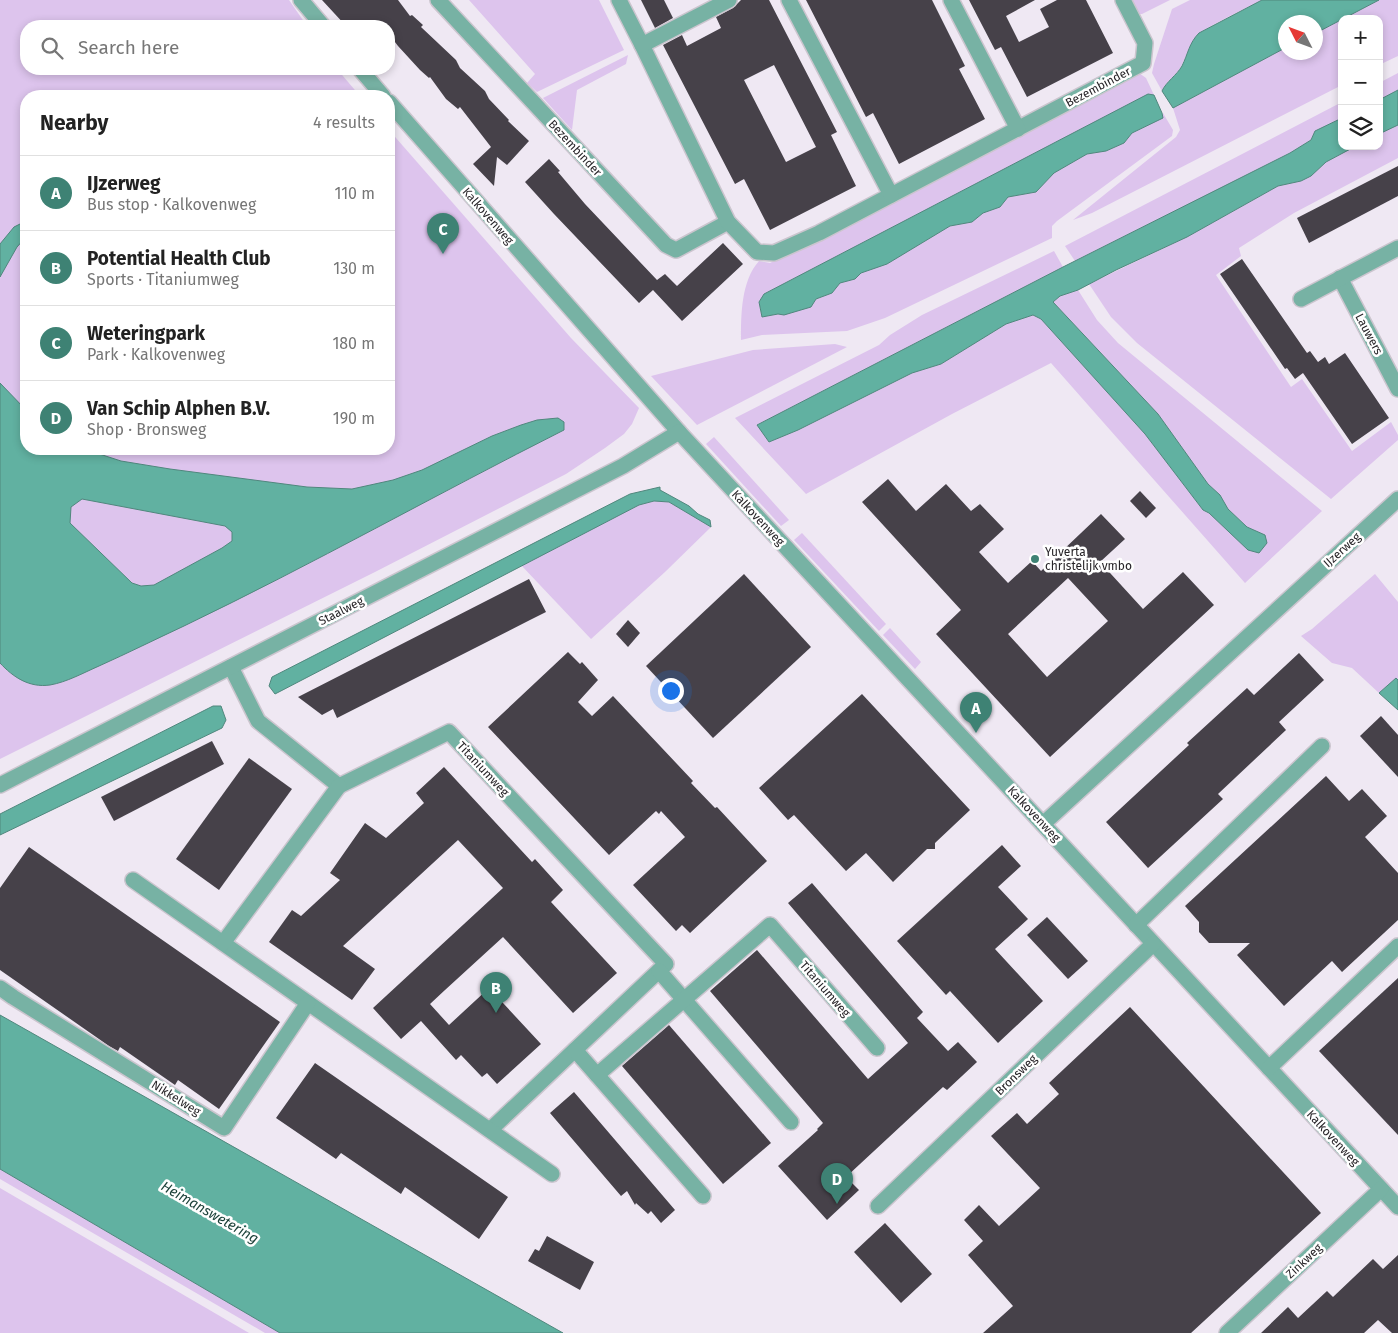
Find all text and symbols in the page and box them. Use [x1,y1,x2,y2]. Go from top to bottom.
north arrow [1278,15,1323,60]
map controls [1338,15,1383,150]
button: + [1338,15,1383,60]
search box [20,20,395,75]
icon: search [38,34,66,62]
text: Search here [78,36,179,59]
button: − [1338,60,1383,105]
street label: Bezembinder [1063,64,1133,110]
button: layers [1338,105,1383,150]
text: Nearby [40,110,108,136]
text: 4 results [313,113,375,132]
street label: Bezembinder [545,117,605,179]
text: IJzerweg [87,172,160,195]
text: A [51,184,61,203]
text: 110 m [334,184,375,203]
street label: Kalkovenweg [460,185,517,248]
text: Bus stop · Kalkovenweg [87,195,256,214]
pin: C [427,213,459,254]
text: Potential Health Club [87,247,271,270]
text: B [51,259,61,278]
text: 130 m [333,259,375,278]
text: Sports · Titaniumweg [87,270,239,289]
street label: Lauwers [1352,311,1386,357]
text: Weteringpark [87,322,205,345]
text: C [51,334,61,353]
text: 180 m [332,334,375,353]
text: Park · Kalkovenweg [87,345,225,364]
text: Van Schip Alphen B.V. [87,397,270,420]
text: D [51,409,61,428]
text: 190 m [333,409,375,428]
text: Shop · Bronsweg [87,420,206,439]
street label: Kalkovenweg [729,487,788,549]
street label: IJzerweg [1321,529,1364,570]
place label: Yuverta christelijk vmbo [1045,545,1132,573]
marker: Yuverta christelijk vmbo [1029,553,1041,565]
street label: Staalweg [316,593,366,628]
your location [658,678,684,704]
pin: A [960,692,992,733]
street label: Titaniumweg [454,739,512,800]
street label: Kalkovenweg [1005,783,1064,845]
street label: Titaniumweg [797,958,854,1020]
pin: B [480,972,512,1013]
street label: Bronsweg [992,1051,1040,1098]
street label: Nikkelweg [149,1077,204,1119]
street label: Kalkovenweg [1304,1107,1363,1169]
pin: D [821,1163,853,1204]
water label: Heimanswetering [158,1178,261,1247]
street label: Zinkweg [1283,1240,1325,1281]

